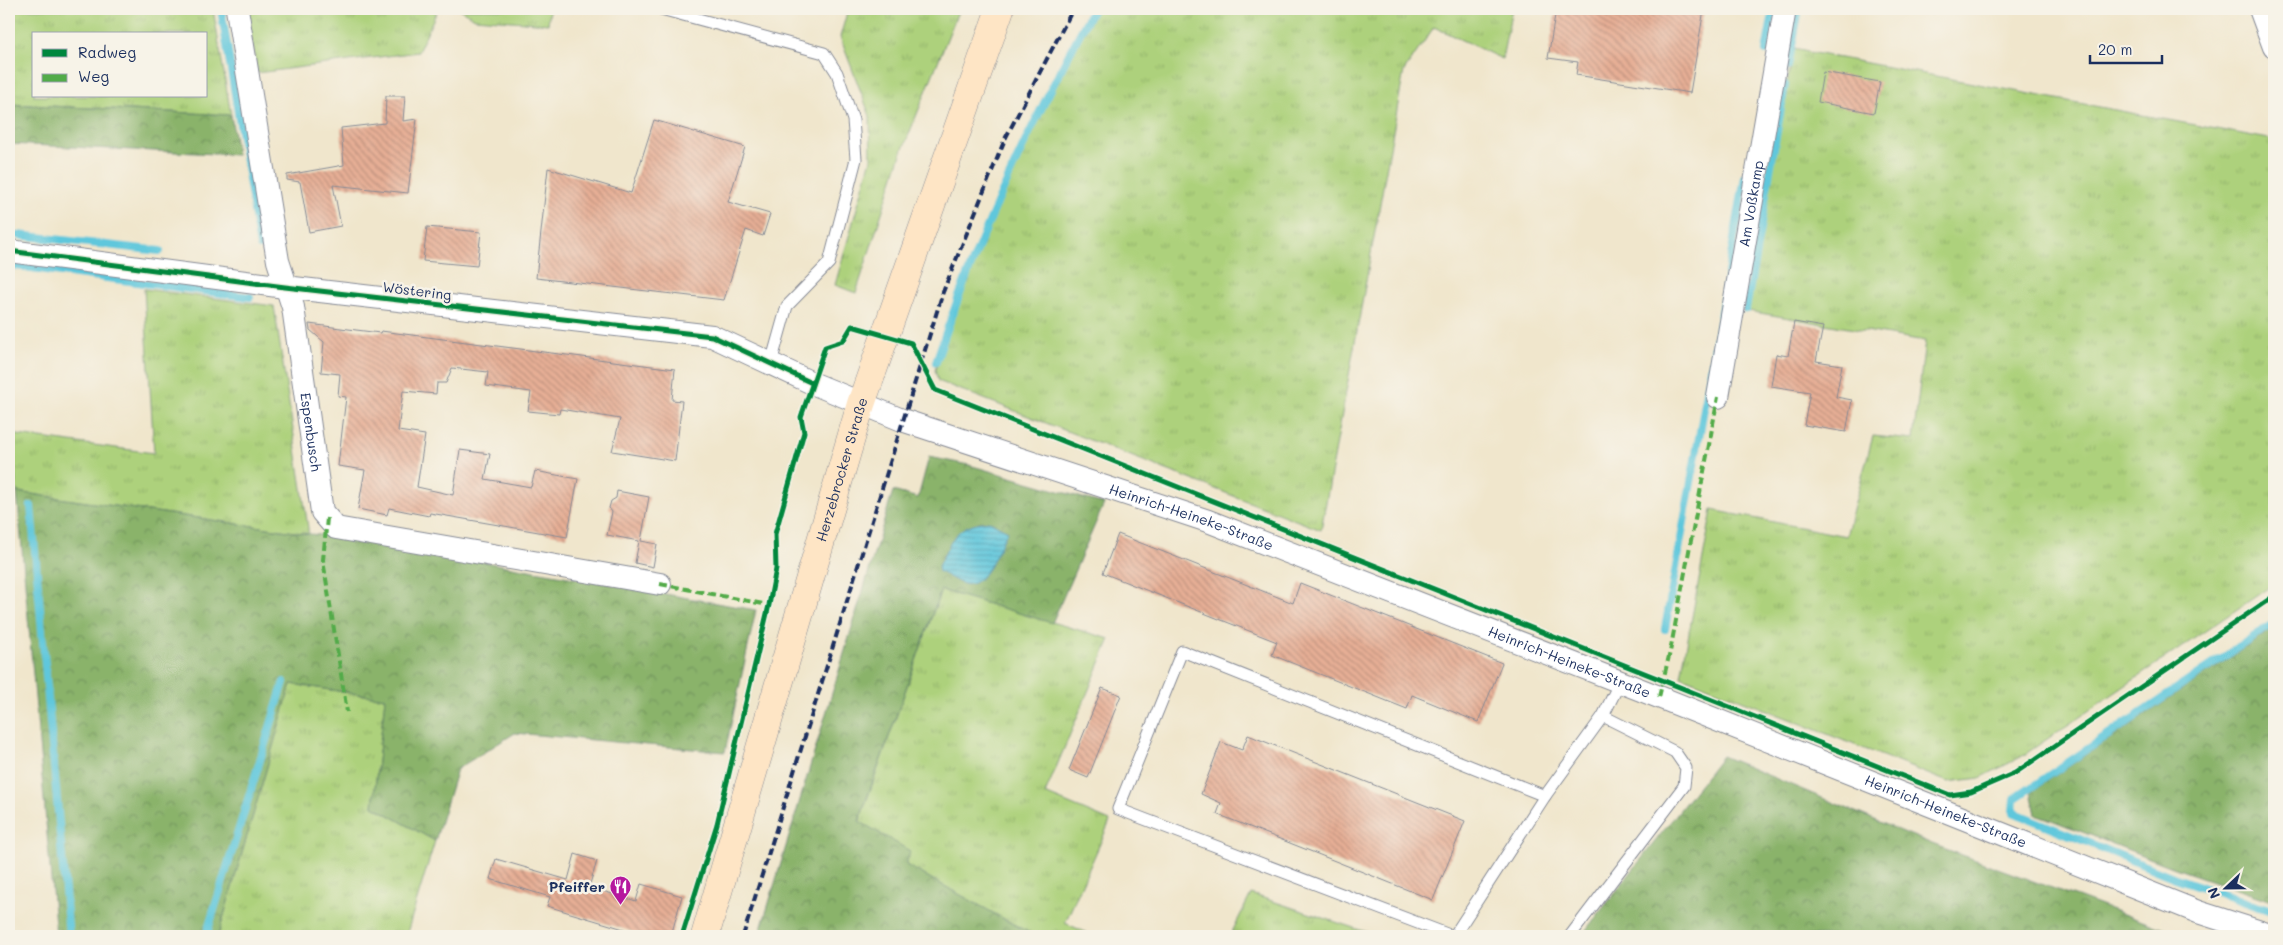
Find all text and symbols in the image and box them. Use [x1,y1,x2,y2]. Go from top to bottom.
legend [32,32,208,98]
scale bar [2090,32,2163,64]
text: 20 m [2098,39,2132,59]
text: Radweg [78,42,136,62]
text: Weg [78,66,109,86]
street label: Am Voßkamp [1734,159,1768,249]
street label: Wöstering [381,277,453,304]
street label: Espenbusch [296,391,326,473]
street label: Herzebrocker Straße [811,395,872,544]
street label: Heinrich-Heineke-Straße [1107,479,1276,555]
street label: Heinrich-Heineke-Straße [1485,621,1653,702]
street label: Heinrich-Heineke-Straße [1862,770,2030,852]
north arrow [2200,862,2250,912]
restaurant icon: Pfeiffer [609,875,633,906]
place label: Pfeiffer [549,877,605,896]
text: N [2203,885,2224,902]

